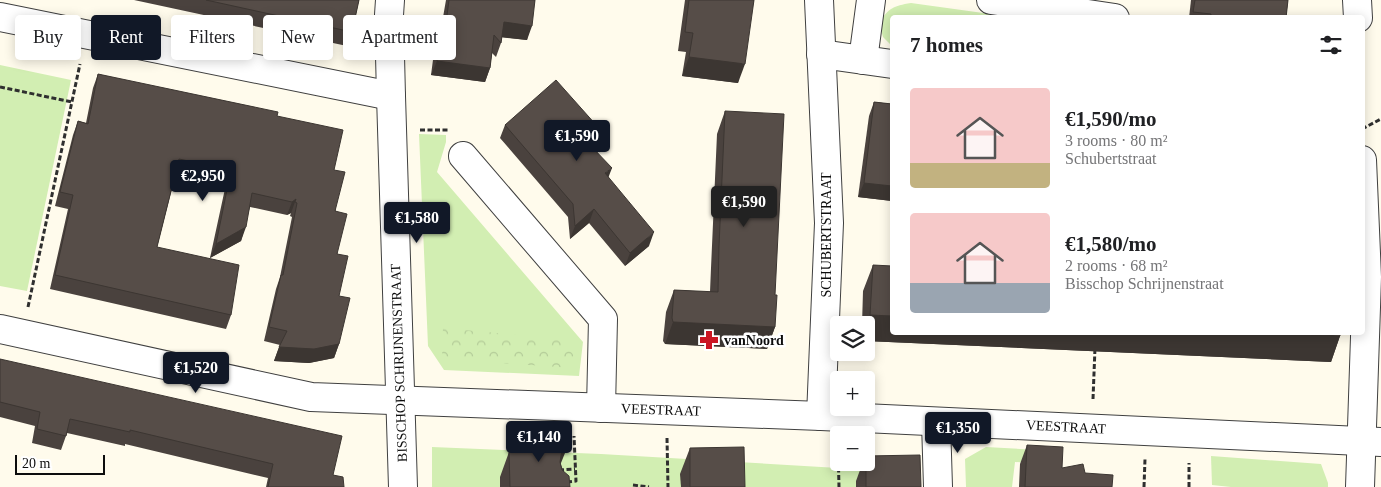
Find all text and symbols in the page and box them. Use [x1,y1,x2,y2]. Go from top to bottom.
chip: Buy [15,15,81,60]
chip: Rent [91,15,161,60]
chip: Filters [171,15,253,60]
chip: New [263,15,333,60]
chip: Apartment [343,15,456,60]
icon: filters [1317,31,1345,59]
text: 7 homes [910,33,983,57]
text: €1,590/mo [1065,107,1157,131]
icon: home [950,108,1010,168]
pin: €1,590 [536,120,618,162]
text: €1,590 [555,127,599,144]
text: 3 rooms · 80 m² [1065,132,1168,149]
text: Schubertstraat [1065,150,1157,167]
pin: €2,950 [162,160,244,202]
text: €2,950 [181,167,225,184]
street label: SCHUBERTSTRAAT [819,172,834,298]
pin: €1,590 [703,186,785,228]
text: €1,590 [722,193,766,210]
pin: €1,580 [376,202,458,244]
text: €1,580 [395,209,439,226]
text: €1,580/mo [1065,232,1157,256]
icon: home [950,233,1010,293]
text: 2 rooms · 68 m² [1065,257,1168,274]
street label: BISSCHOP SCHRIJNENSTRAAT [388,263,410,462]
text: Bisschop Schrijnenstraat [1065,275,1224,292]
map controls [830,316,875,471]
button: layers [830,316,875,361]
pharmacy icon: vanNoord [698,329,720,351]
place label: vanNoord [724,333,784,348]
pin: €1,520 [155,352,237,394]
text: €1,520 [174,359,218,376]
button: + [830,371,875,416]
street label: VEESTRAAT [621,401,702,419]
pin: €1,350 [917,412,999,454]
street label: VEESTRAAT [1026,417,1107,437]
text: €1,350 [936,419,980,436]
pin: €1,140 [498,420,580,463]
button: − [830,426,875,471]
text: €1,140 [517,428,561,445]
scale bar [15,452,105,475]
text: 20 m [22,456,50,471]

